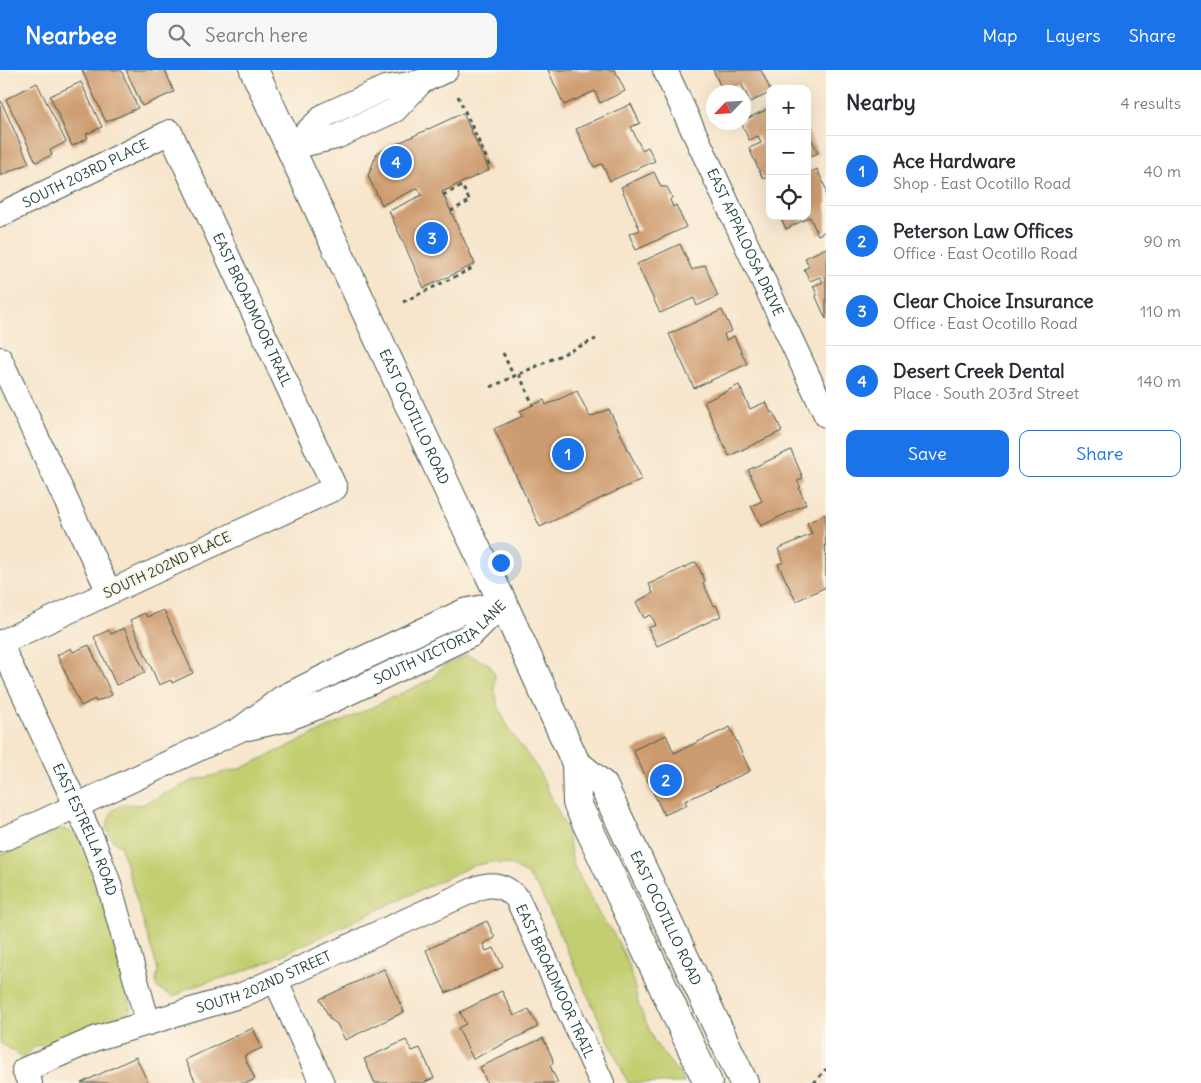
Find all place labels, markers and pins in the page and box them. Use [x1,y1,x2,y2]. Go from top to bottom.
pin: 4 [380,143,412,181]
pin: 3 [416,219,448,257]
pin: 1 [552,435,584,473]
pin: 2 [650,761,682,799]

